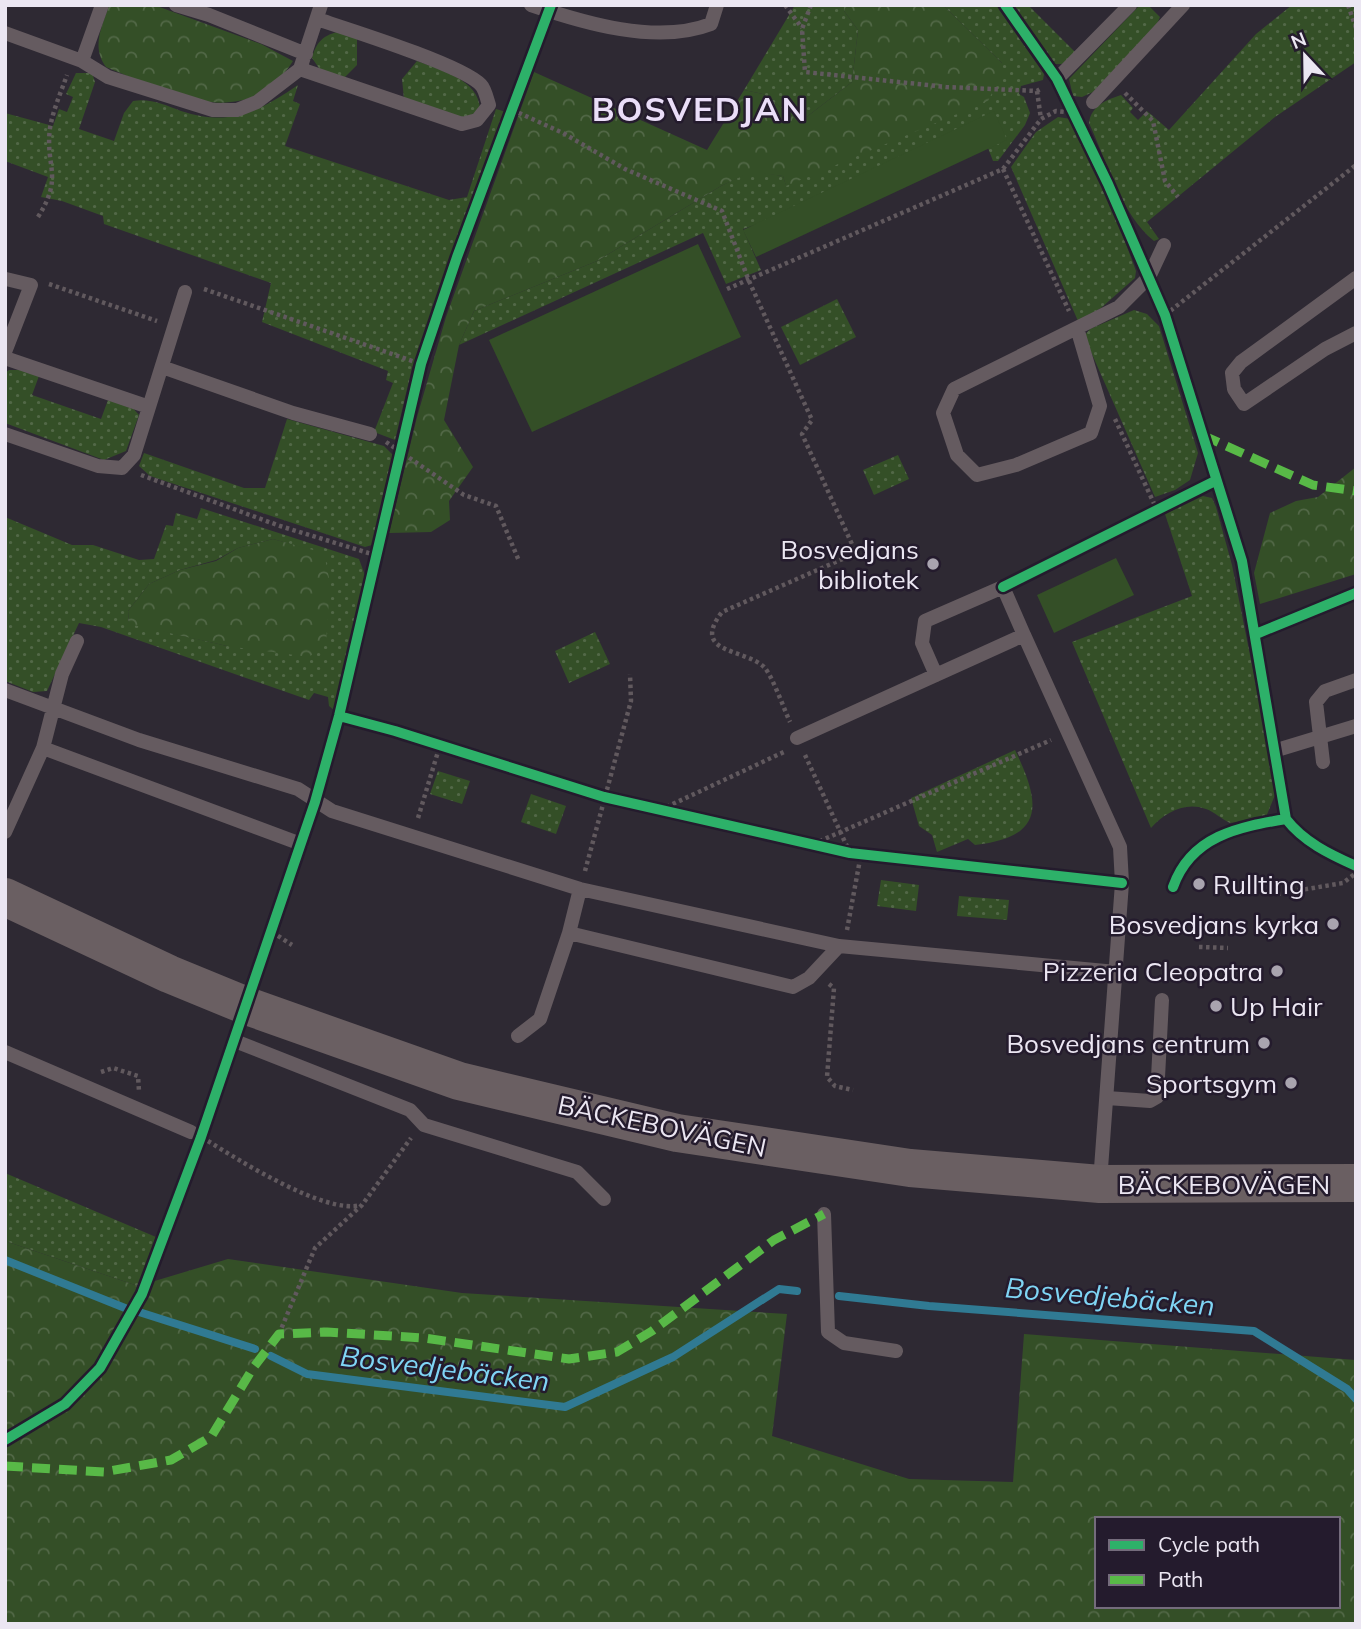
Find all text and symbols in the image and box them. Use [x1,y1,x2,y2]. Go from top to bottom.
north arrow [1270,21,1340,91]
text: N [1287,26,1310,54]
district label: BOSVEDJAN [592,88,808,129]
place label: Bosvedjans bibliotek [781,533,920,596]
marker: Bosvedjans bibliotek [925,556,941,572]
place label: Rullting [1213,868,1305,901]
marker: Rullting [1191,876,1207,892]
place label: Bosvedjans kyrka [1109,908,1319,941]
marker: Bosvedjans kyrka [1325,916,1341,932]
place label: Pizzeria Cleopatra [1043,955,1263,988]
marker: Pizzeria Cleopatra [1269,963,1285,979]
place label: Up Hair [1230,990,1323,1023]
marker: Up Hair [1208,998,1224,1014]
place label: Bosvedjans centrum [1006,1027,1250,1060]
marker: Bosvedjans centrum [1256,1035,1272,1051]
place label: Sportsgym [1146,1067,1277,1100]
marker: Sportsgym [1283,1075,1299,1091]
street label: BÄCKEBOVÄGEN [555,1088,769,1164]
street label: BÄCKEBOVÄGEN [1118,1168,1330,1201]
water label: Bosvedjebäcken [1004,1269,1216,1323]
water label: Bosvedjebäcken [338,1338,552,1398]
legend [1095,1517,1340,1608]
text: Cycle path [1158,1531,1260,1557]
text: Path [1158,1566,1203,1592]

